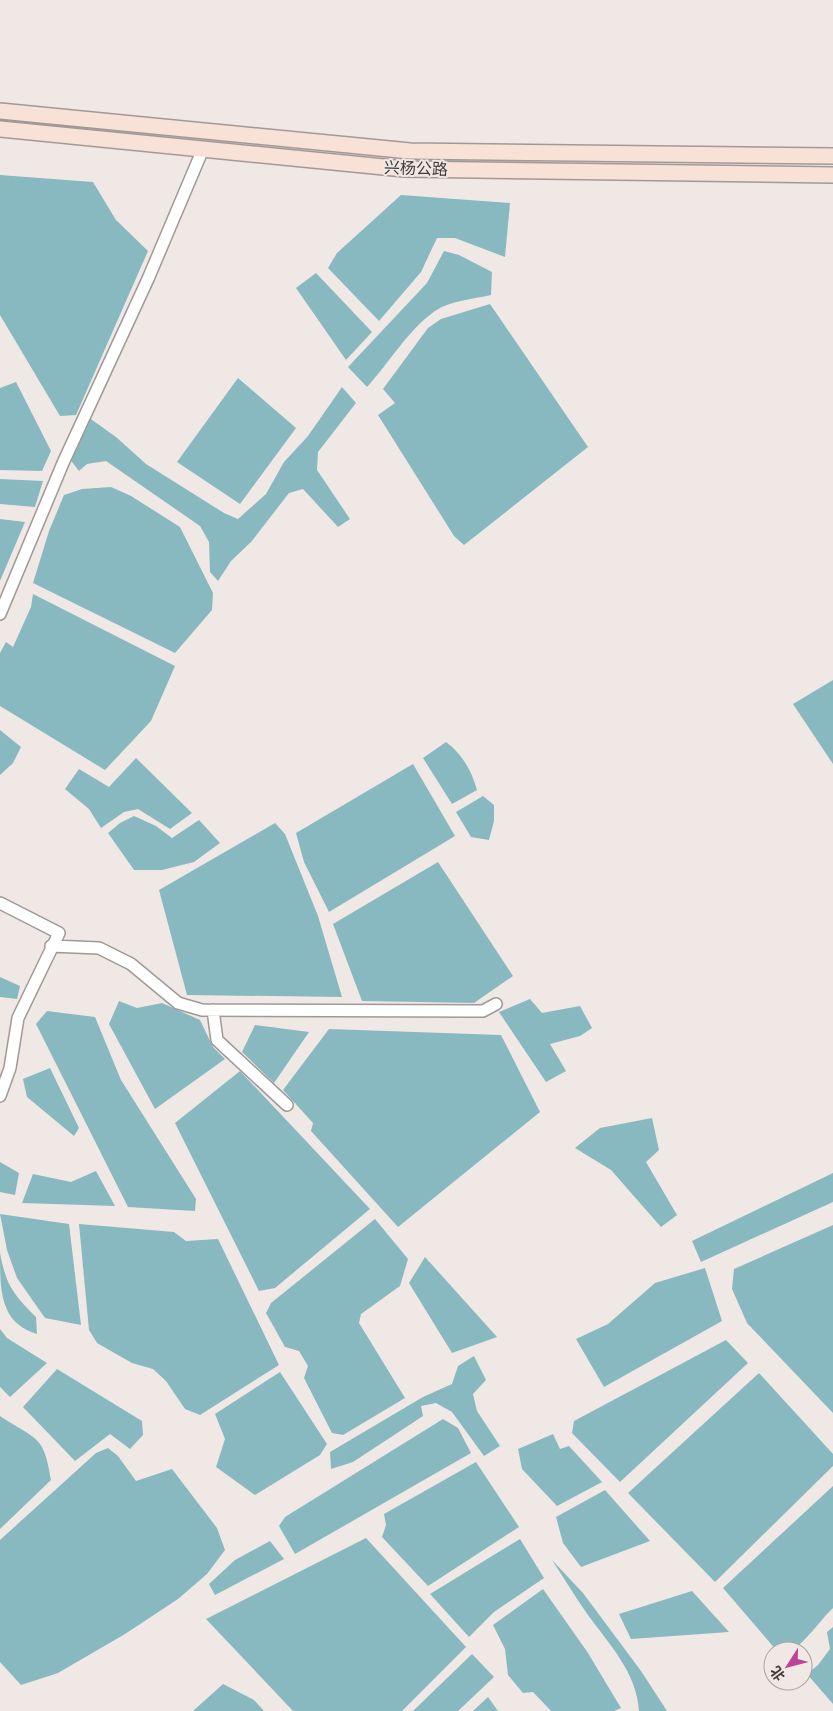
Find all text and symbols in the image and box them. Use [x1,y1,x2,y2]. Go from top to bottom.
street label: 兴杨公路 [384,157,448,179]
north arrow [763,1641,813,1691]
text: 北 [766,1663,788,1685]

